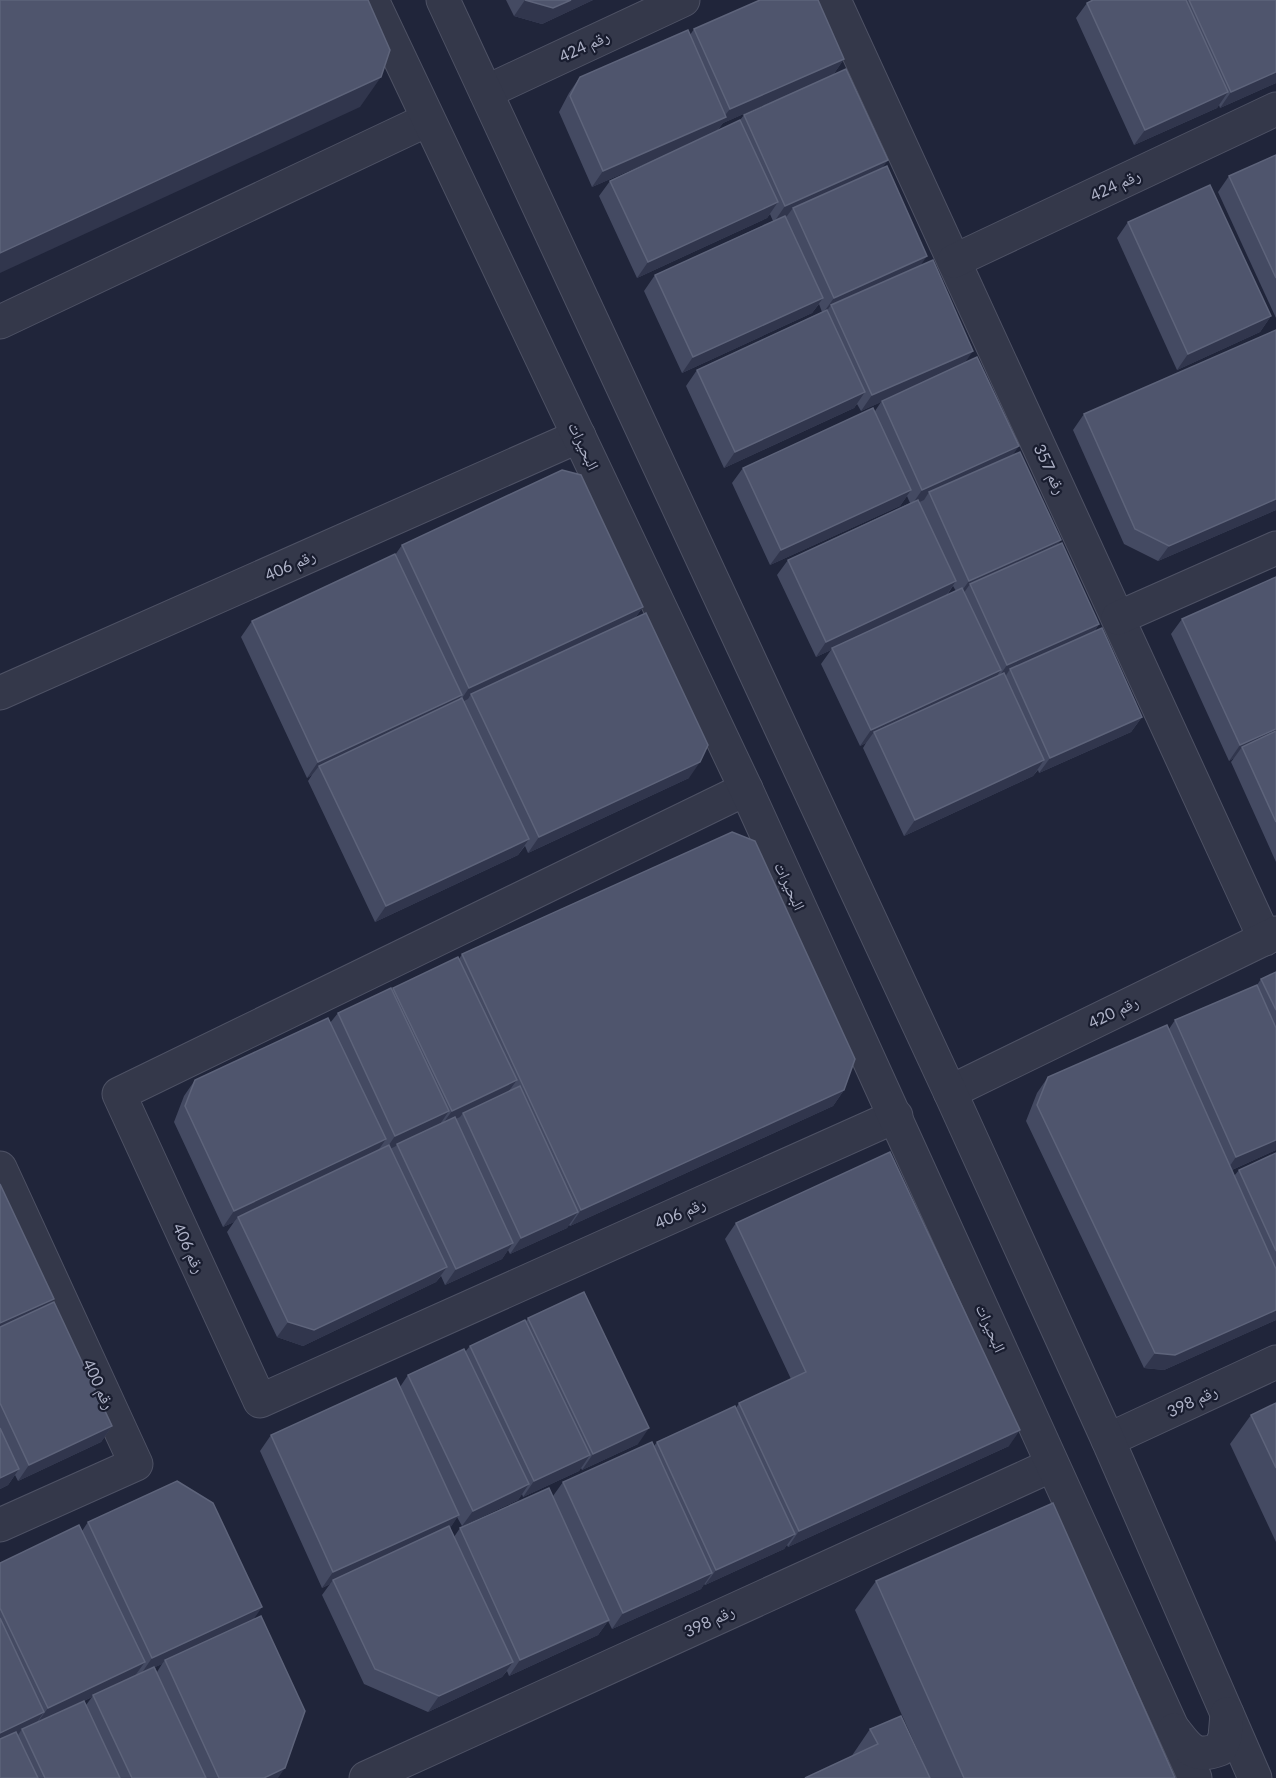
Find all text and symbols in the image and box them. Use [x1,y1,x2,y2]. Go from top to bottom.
street label: رقم 424 [556,26,613,67]
street label: رقم 424 [1087,165,1144,206]
street label: البحيرات [564,419,604,473]
street label: رقم 357 [1029,441,1070,498]
street label: رقم 406 [262,545,319,586]
street label: البحيرات [770,859,810,913]
street label: رقم 420 [1085,991,1142,1034]
street label: رقم 406 [652,1193,709,1234]
street label: رقم 406 [168,1220,209,1277]
street label: البحيرات [972,1301,1010,1355]
street label: رقم 400 [78,1356,119,1413]
street label: رقم 398 [1164,1381,1221,1422]
street label: رقم 398 [681,1601,738,1642]

